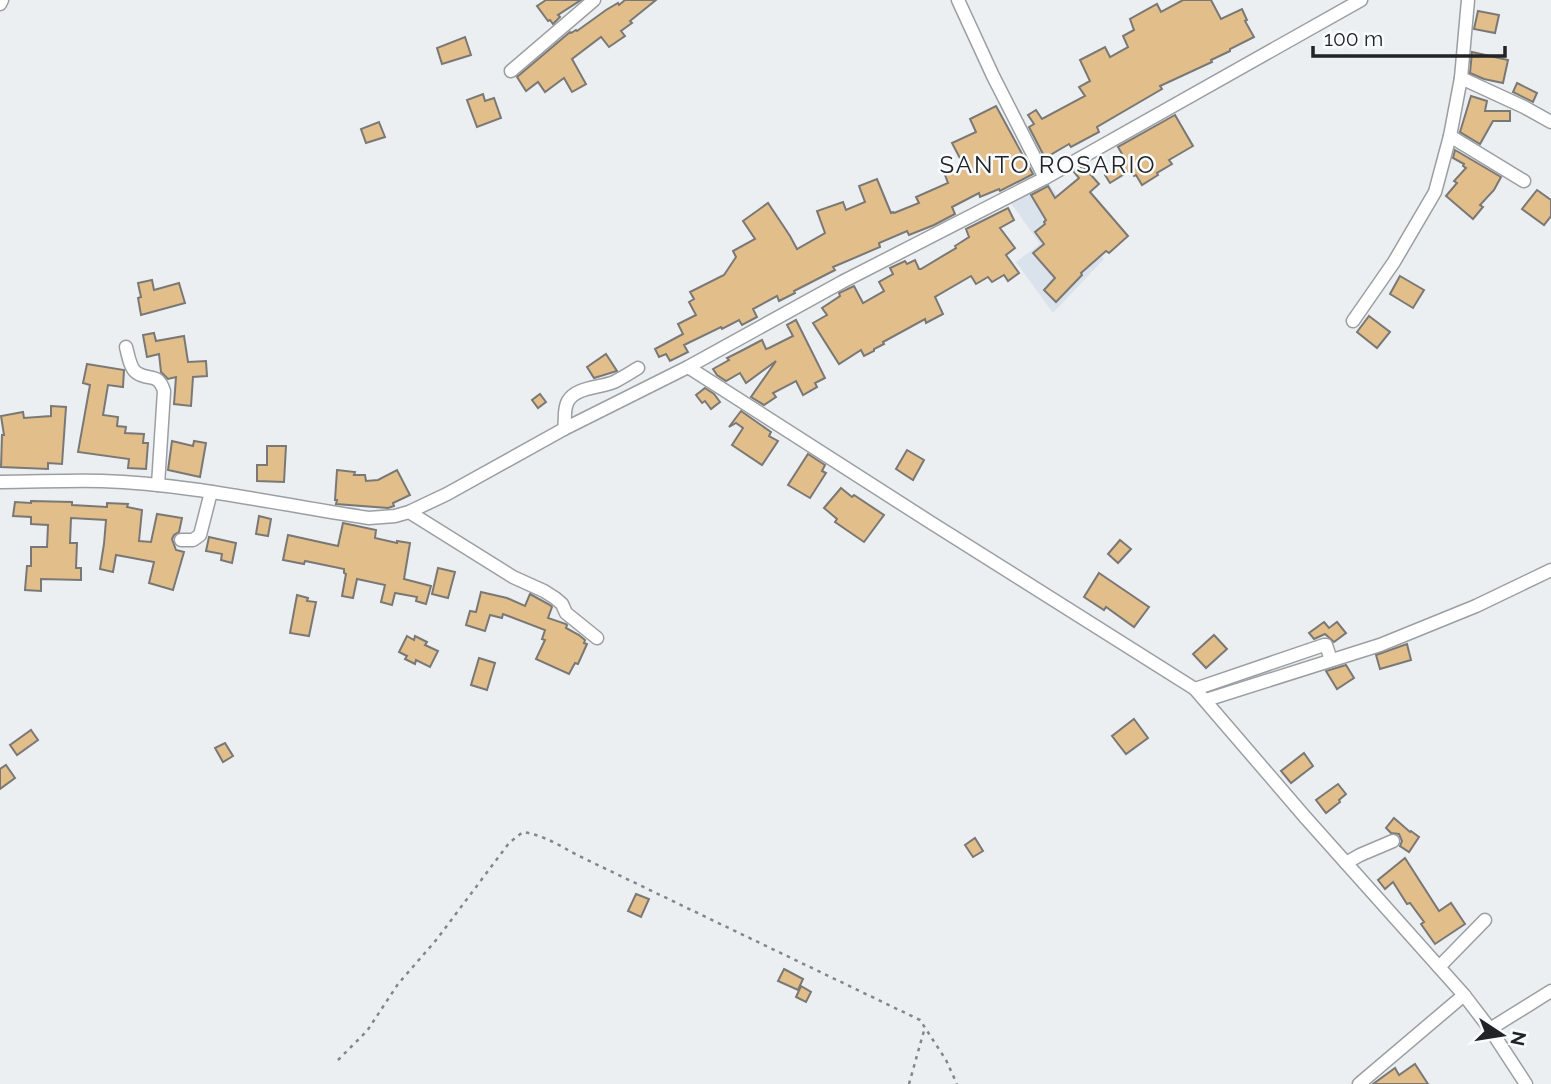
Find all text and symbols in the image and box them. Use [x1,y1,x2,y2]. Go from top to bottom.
scale bar [1313,14,1506,58]
text: 100 m [1324,26,1383,51]
district label: SANTO ROSARIO [939,150,1157,179]
north arrow [1467,1000,1537,1070]
text: N [1506,1029,1531,1048]

